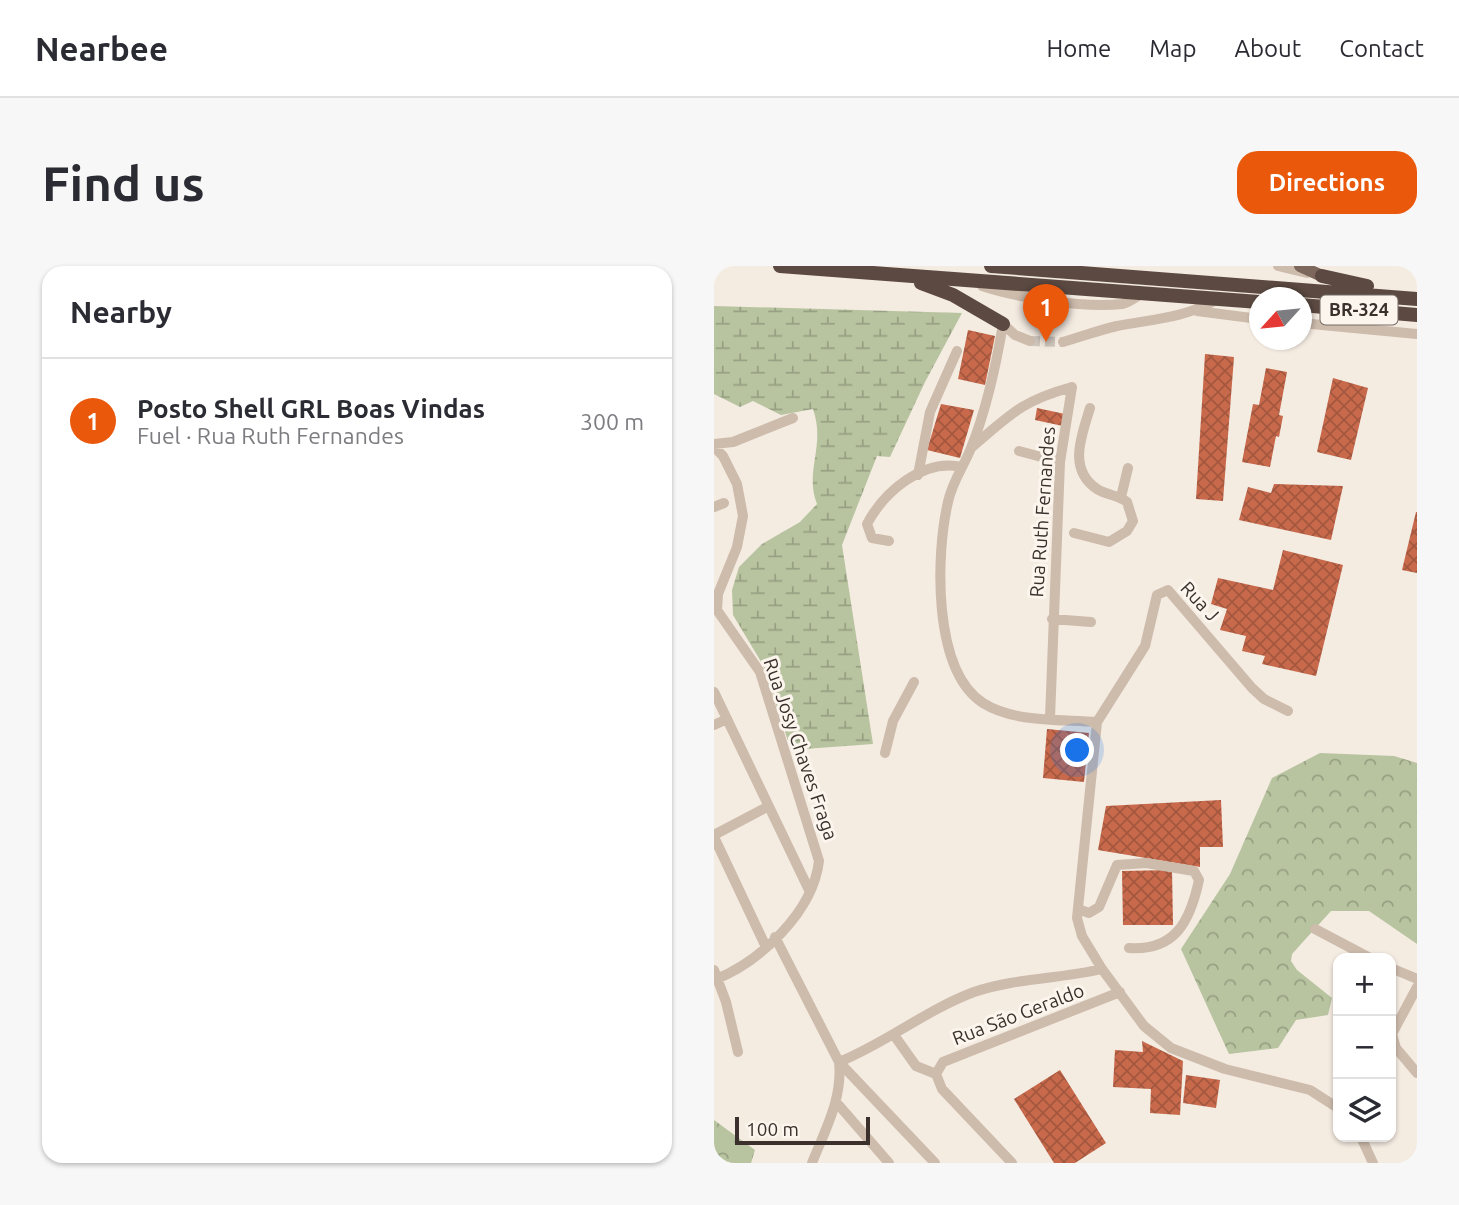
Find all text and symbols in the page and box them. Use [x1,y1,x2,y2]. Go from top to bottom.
text: Nearbee [35,30,168,67]
text: Home [1046,35,1111,62]
text: Map [1149,35,1196,62]
text: About [1234,35,1301,62]
text: Contact [1339,35,1424,62]
button: Directions [1237,151,1417,214]
text: Find us [42,155,205,210]
pin: 1 [1023,284,1069,342]
north arrow [1249,287,1312,350]
text: Nearby [70,295,172,329]
road number: BR-324 [1320,295,1398,324]
text: Posto Shell GRL Boas Vindas [137,394,485,423]
text: 1 [87,409,99,434]
text: 300 m [580,409,644,434]
text: Fuel · Rua Ruth Fernandes [137,423,404,448]
street label: Rua Ruth Fernandes [1025,426,1059,598]
street label: Rua J [1176,577,1224,625]
street label: Rua Josy Chaves Fraga [760,655,842,843]
your location [1060,733,1094,767]
map controls [1333,953,1396,1142]
button: + [1333,953,1396,1016]
street label: Rua São Geraldo [949,979,1087,1049]
button: − [1333,1016,1396,1079]
button: layers [1333,1079,1396,1142]
scale bar [735,1114,870,1146]
text: 100 m [746,1118,799,1140]

